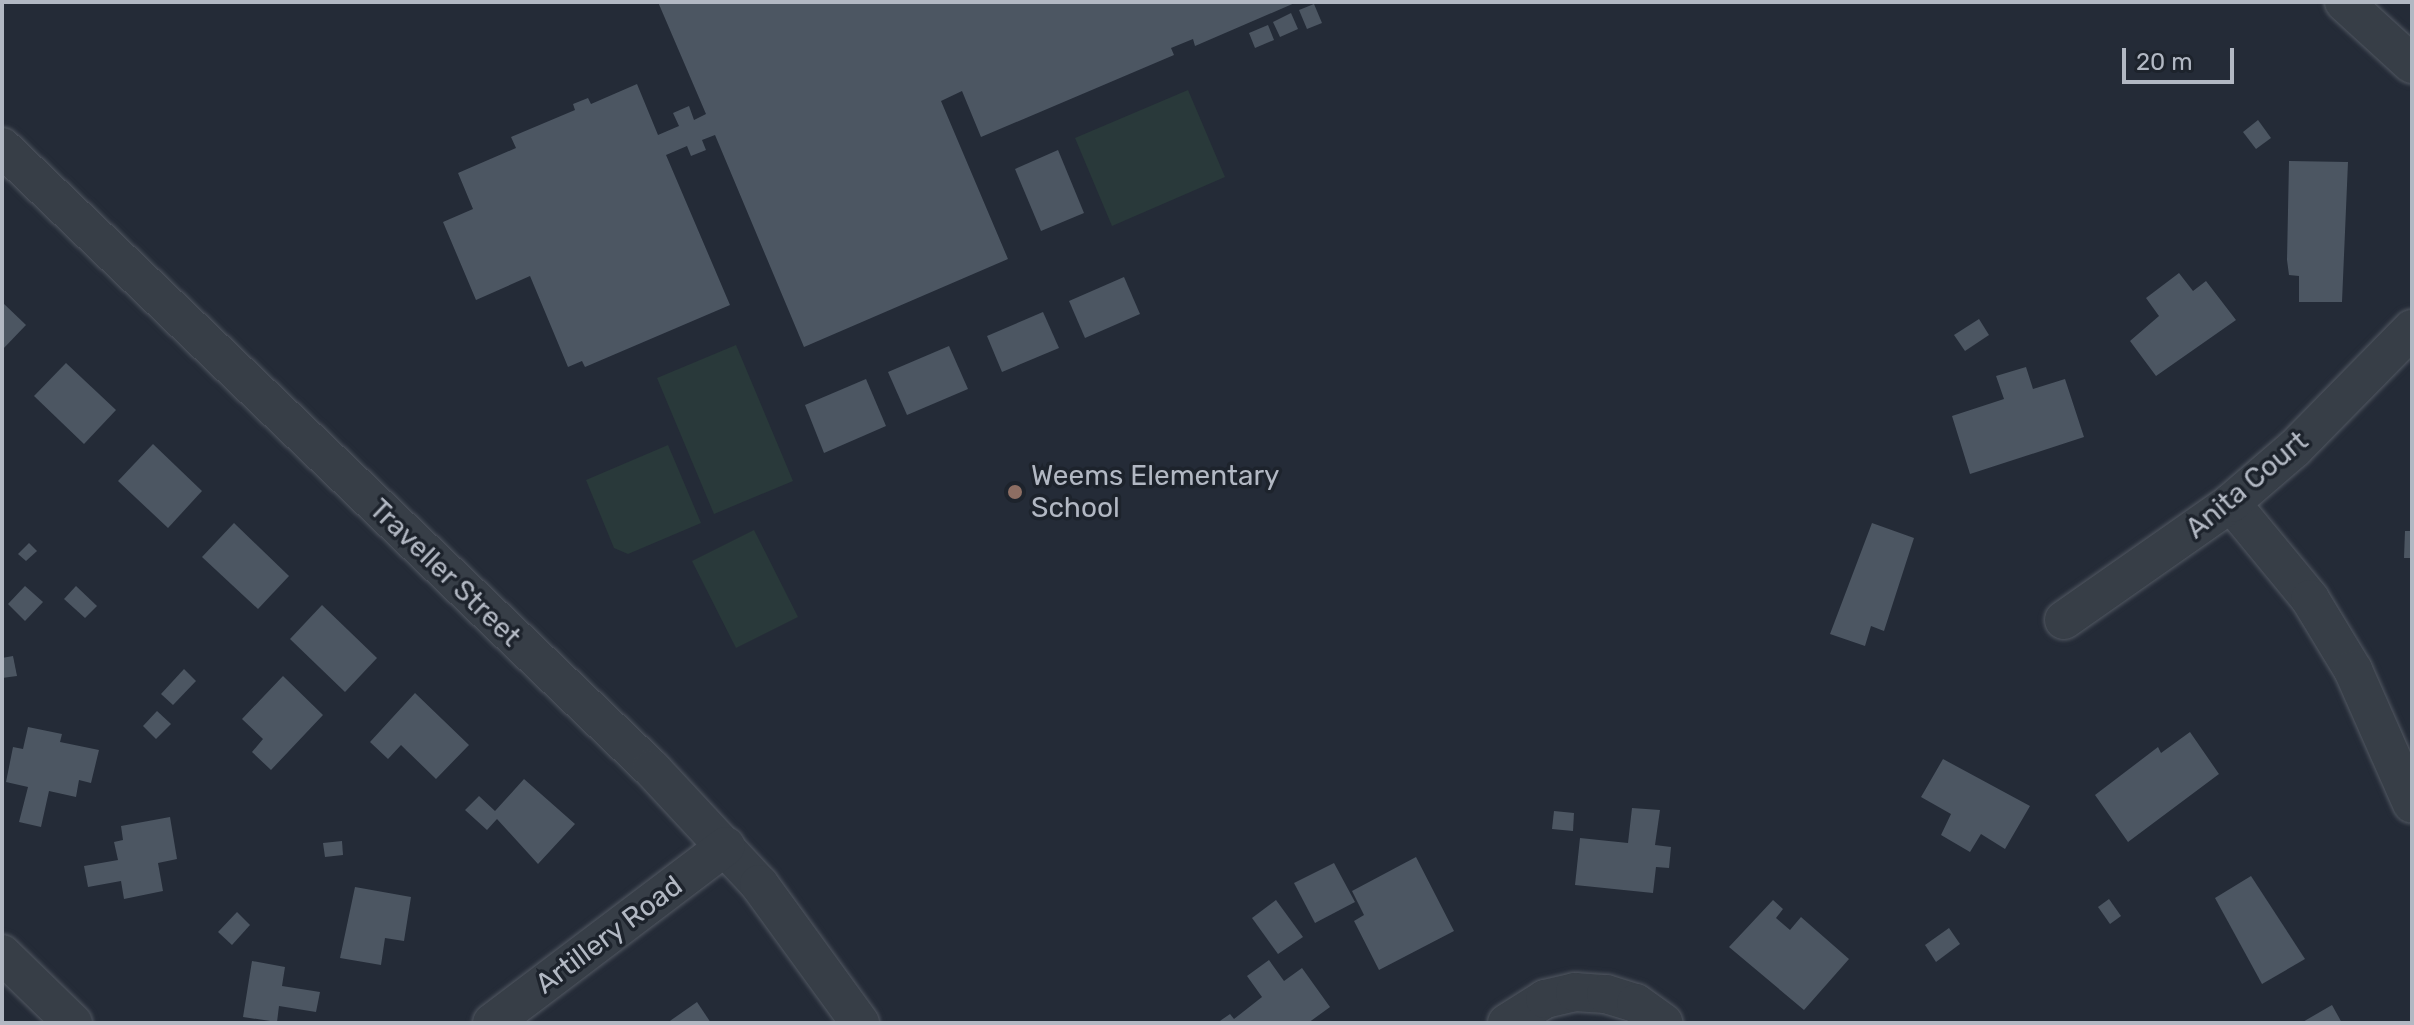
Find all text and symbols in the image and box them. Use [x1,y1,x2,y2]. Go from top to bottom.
scale bar [2126,32,2238,82]
text: 20 m [2136,48,2193,76]
street label: Anita Court [2179,424,2315,546]
place label: Weems Elementary School [1031,459,1280,525]
marker: Weems Elementary School [1006,483,1024,501]
street label: Traveller Street [362,492,528,654]
street label: Artillery Road [529,869,689,1001]

